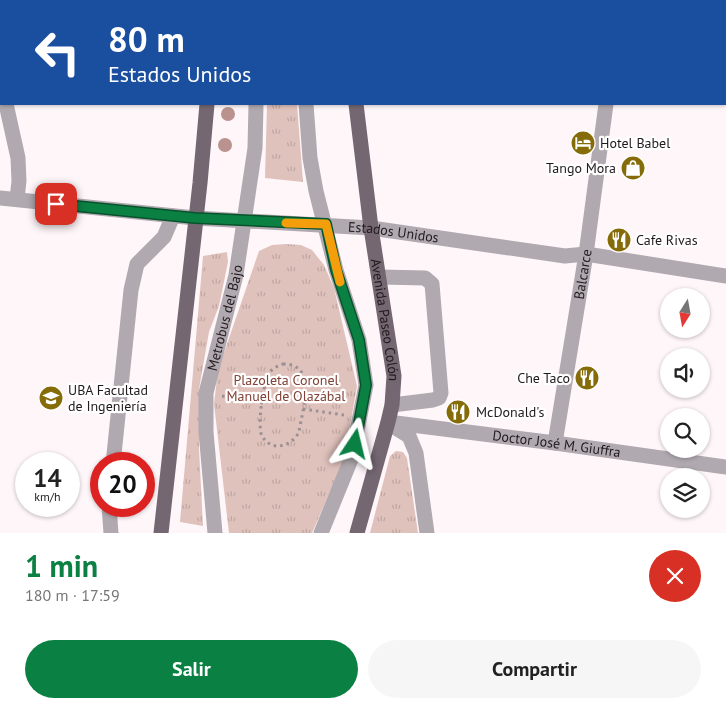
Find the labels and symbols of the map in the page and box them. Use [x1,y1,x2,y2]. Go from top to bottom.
hotel icon: Hotel Babel [570,130,596,156]
place label: Hotel Babel [600,134,670,152]
shop icon: Tango Mora [620,155,646,181]
place label: Tango Mora [546,159,616,177]
pin [35,183,77,225]
street label: Estados Unidos [348,218,440,247]
restaurant icon: Cafe Rivas [606,227,632,253]
place label: Cafe Rivas [636,231,698,249]
street label: Balcarce [570,248,596,301]
street label: Avenida Paseo Colón [367,257,403,382]
street label: Metrobus del Bajo [203,263,246,373]
north arrow [660,288,710,338]
restaurant icon: Che Taco [574,365,600,391]
place label: Che Taco [517,369,570,387]
park label: Plazoleta Coronel Manuel de Olazábal [227,371,345,405]
place label: UBA Facultad de Ingeniería [68,381,148,415]
school or university icon: UBA Facultad de Ingeniería [38,385,64,411]
restaurant icon: McDonald's [445,399,471,425]
place label: McDonald's [476,403,544,421]
position arrow [328,417,380,469]
street label: Doctor José M. Giuffra [491,426,622,461]
speed limit sign: 20 [90,452,155,517]

